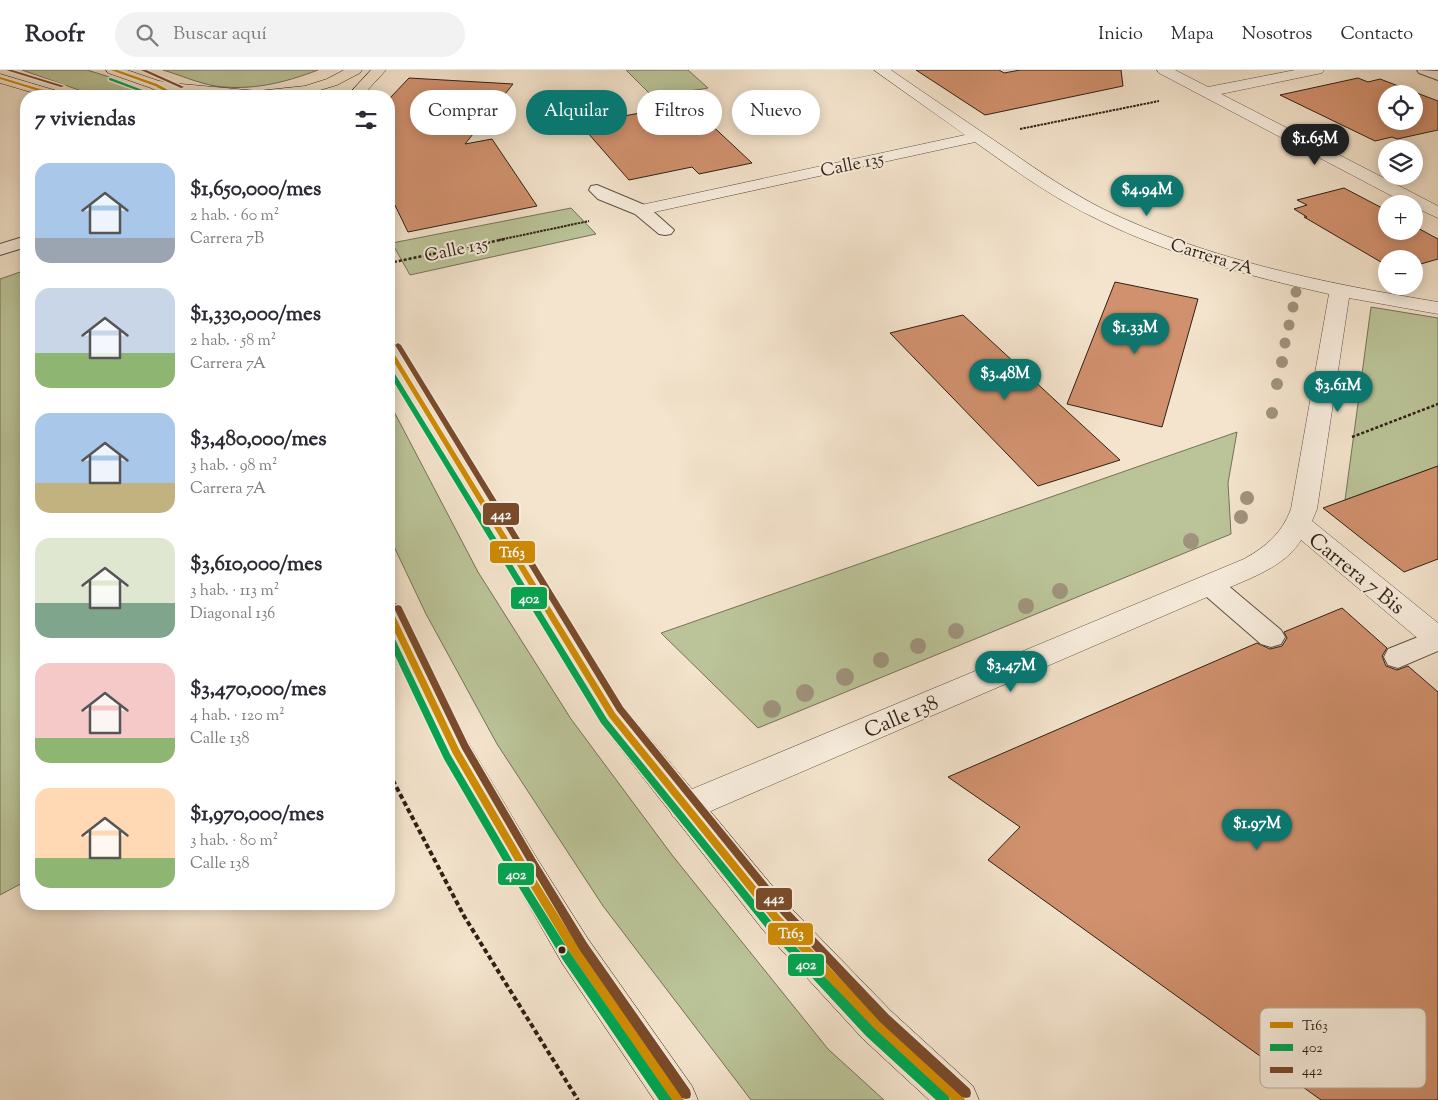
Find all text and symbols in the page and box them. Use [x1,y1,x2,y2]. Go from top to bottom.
search box [115,12,465,57]
text: Roofr [25,18,85,52]
icon: search [133,21,161,49]
text: Buscar aquí [173,21,267,48]
text: Inicio [1098,22,1143,48]
text: Mapa [1171,22,1214,48]
text: Nosotros [1242,22,1312,48]
text: Contacto [1340,22,1413,48]
map controls [1378,85,1423,295]
button: locate [1378,85,1423,130]
chip: Comprar [410,90,516,135]
chip: Alquilar [526,90,627,135]
chip: Filtros [637,90,722,135]
chip: Nuevo [732,90,820,135]
text: 7 viviendas [35,105,135,135]
icon: filters [352,106,380,134]
pin: $1.65M [1274,124,1356,166]
text: $1.65M [1292,128,1338,151]
button: layers [1378,140,1423,185]
street label: Calle 135 [818,147,887,185]
pin: $4.94M [1106,174,1188,217]
text: $1,650,000/mes [190,175,321,205]
text: $4.94M [1122,179,1172,202]
icon: home [75,183,135,243]
button: + [1378,195,1423,240]
text: 2 hab. · 60 m² [190,205,279,228]
text: Carrera 7B [190,228,264,251]
street label: Calle 135 [422,232,491,270]
street label: Carrera 7A [1167,233,1256,283]
button: − [1378,250,1423,295]
text: $1,330,000/mes [190,300,321,330]
icon: home [75,308,135,368]
pin: $1.33M [1094,312,1176,355]
text: $1.33M [1112,317,1158,340]
text: 2 hab. · 58 m² [190,330,276,353]
text: Carrera 7A [190,353,266,376]
pin: $3.48M [964,358,1046,401]
text: $3.48M [980,363,1030,386]
pin: $3.61M [1297,370,1379,413]
text: $3.61M [1315,375,1361,398]
text: $3,480,000/mes [190,425,327,455]
icon: home [75,433,135,493]
text: 3 hab. · 98 m² [190,455,278,478]
text: Carrera 7A [190,478,266,501]
line badge: 442 [482,502,520,526]
text: 442 [490,506,512,526]
street label: Carrera 7 Bis [1301,526,1410,623]
line badge: T163 [489,540,536,564]
text: T163 [499,544,525,564]
text: $3,610,000/mes [190,550,322,580]
icon: home [75,558,135,618]
text: 3 hab. · 113 m² [190,580,279,603]
line badge: 402 [510,586,548,610]
text: 402 [518,590,540,610]
text: Diagonal 136 [190,603,275,626]
pin: $3.47M [970,650,1052,693]
text: $3.47M [986,655,1036,678]
text: $3,470,000/mes [190,675,326,705]
icon: home [75,683,135,743]
street label: Calle 138 [860,689,944,747]
text: 4 hab. · 120 m² [190,705,285,728]
text: Calle 138 [190,728,250,751]
text: $1,970,000/mes [190,800,324,830]
icon: home [75,808,135,868]
pin: $1.97M [1216,808,1298,851]
text: $1.97M [1233,813,1281,836]
text: 3 hab. · 80 m² [190,830,278,853]
text: Calle 138 [190,853,250,876]
line badge: 402 [497,862,535,886]
text: 402 [505,866,527,886]
line badge: 442 [755,887,793,911]
text: 442 [763,890,785,910]
line badge: T163 [767,922,814,946]
text: T163 [778,925,804,945]
unlabelled marker [557,945,567,955]
line badge: 402 [787,953,825,977]
text: 402 [795,956,817,976]
legend [1260,1008,1426,1088]
text: T163 [1302,1017,1328,1037]
text: 402 [1302,1039,1323,1059]
text: 442 [1302,1062,1323,1082]

